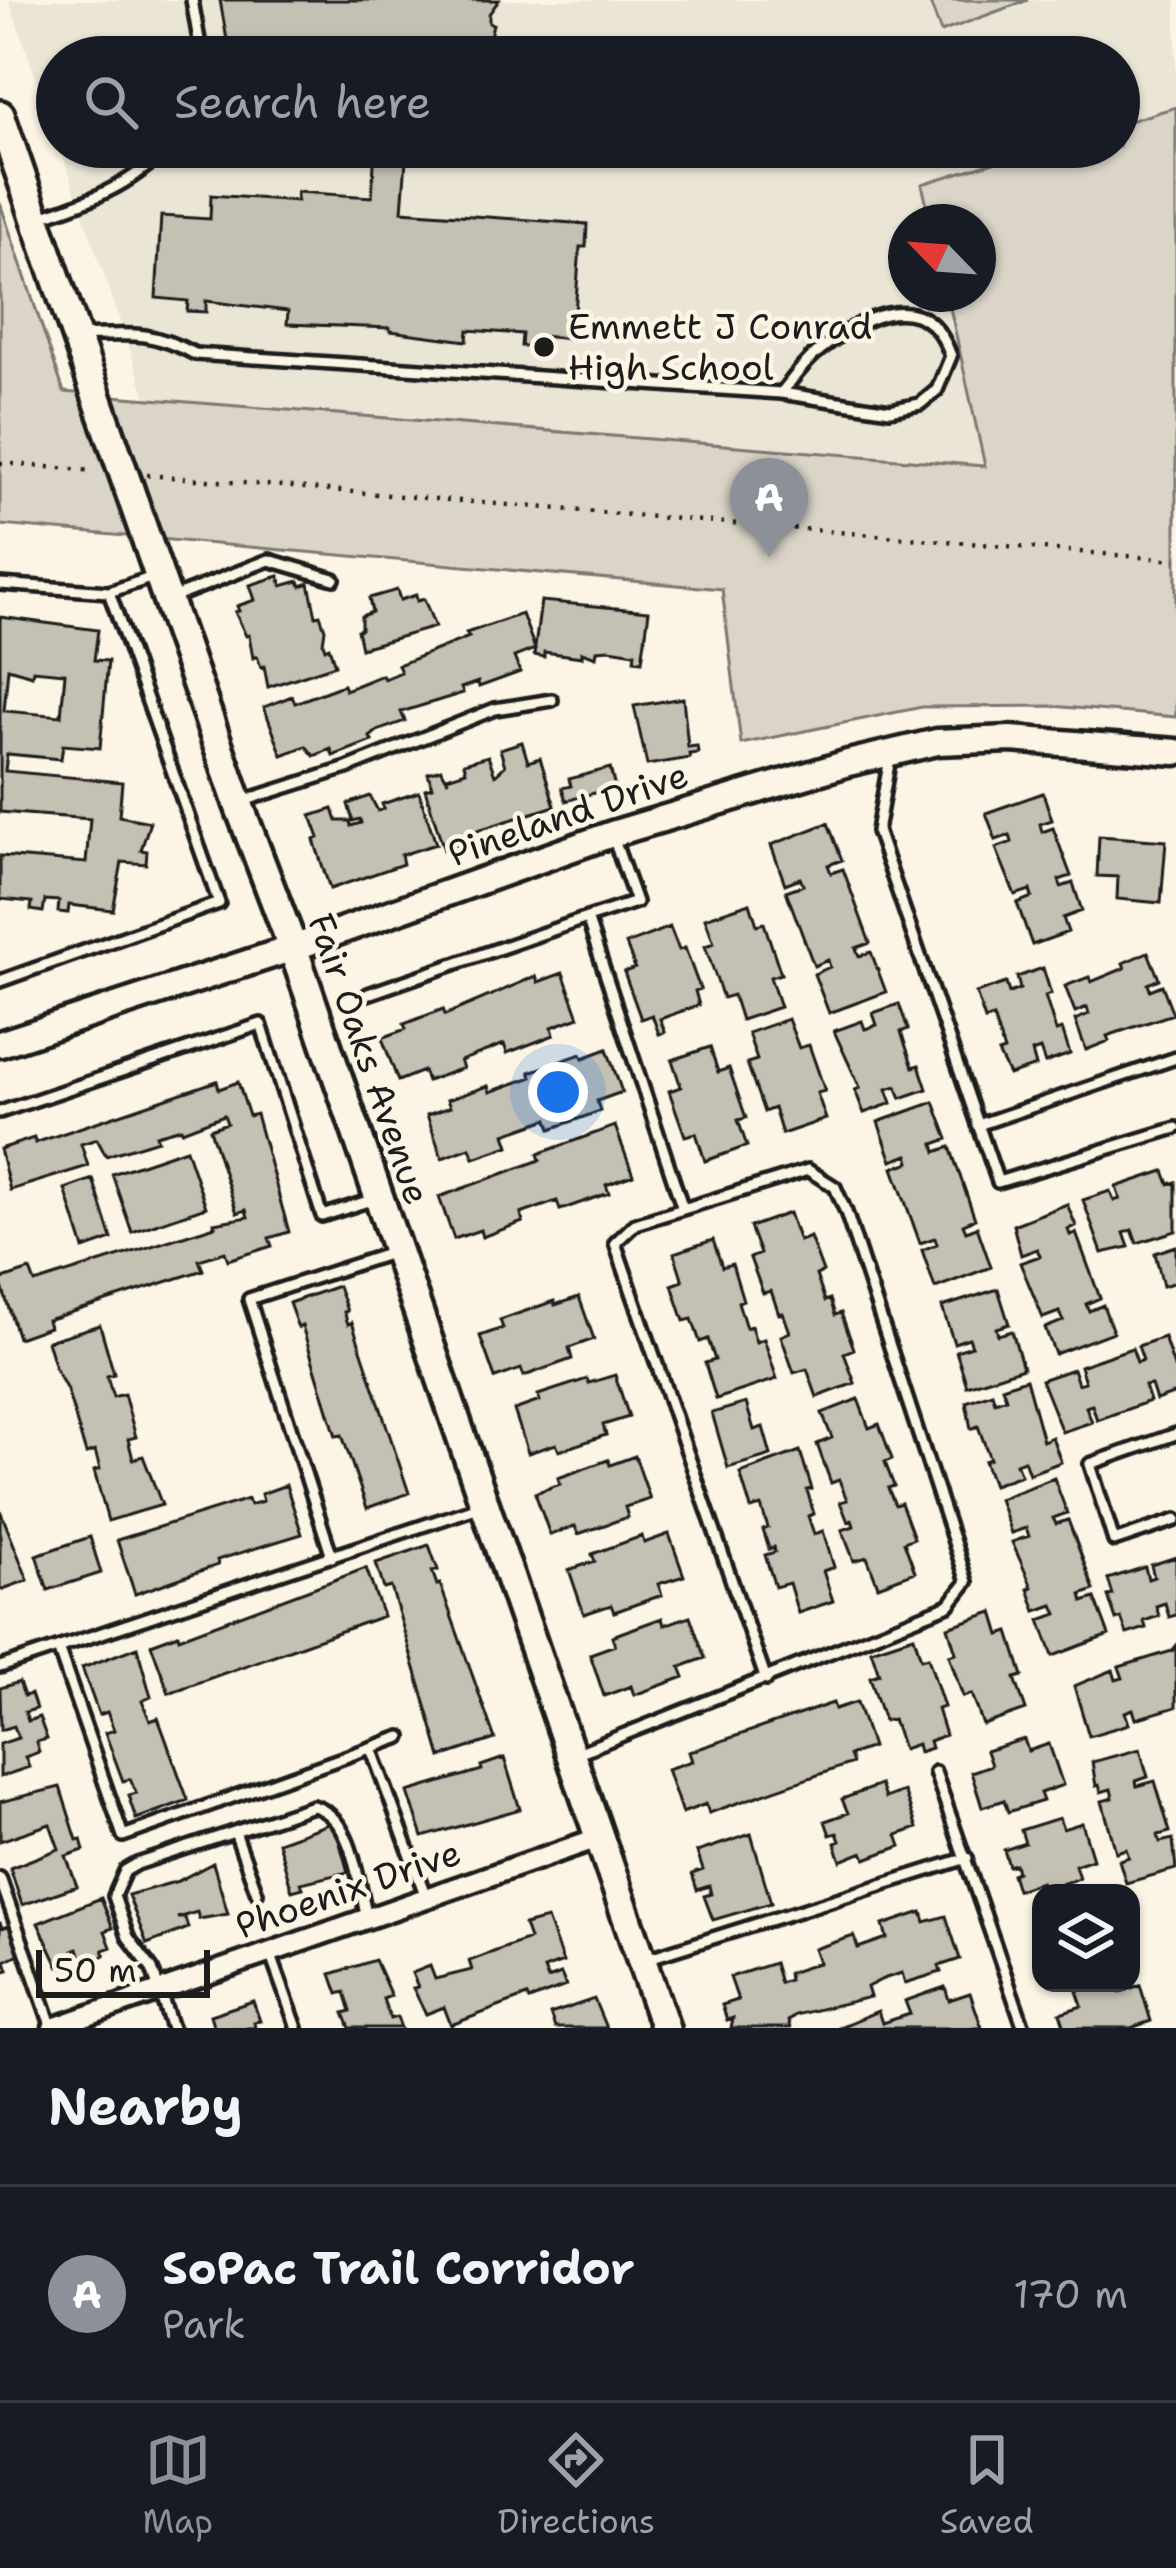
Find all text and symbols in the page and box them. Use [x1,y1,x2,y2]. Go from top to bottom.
search box [36,36,1140,168]
icon: search [78,69,144,135]
text: Search here [174,72,431,132]
north arrow [888,204,996,312]
place label: Emmett J Conrad High School [568,302,872,392]
marker: Emmett J Conrad High School [531,334,557,360]
pin: A [730,458,808,557]
street label: Pineland Drive [441,750,695,878]
street label: Fair Oaks Avenue [296,907,442,1211]
your location [528,1062,588,1122]
street label: Phoenix Drive [229,1828,467,1950]
map controls [1032,1884,1140,1992]
button: layers [1032,1884,1140,1992]
scale bar [36,1944,210,1997]
text: 50 m [54,1948,137,1993]
text: Nearby [48,2072,243,2140]
text: SoPac Trail Corridor [162,2238,635,2298]
text: A [72,2268,102,2320]
text: 170 m [1013,2268,1128,2320]
text: Park [162,2298,246,2350]
tab: Map [142,2427,213,2544]
tab: Directions [498,2427,655,2544]
tab: Saved [940,2427,1034,2544]

